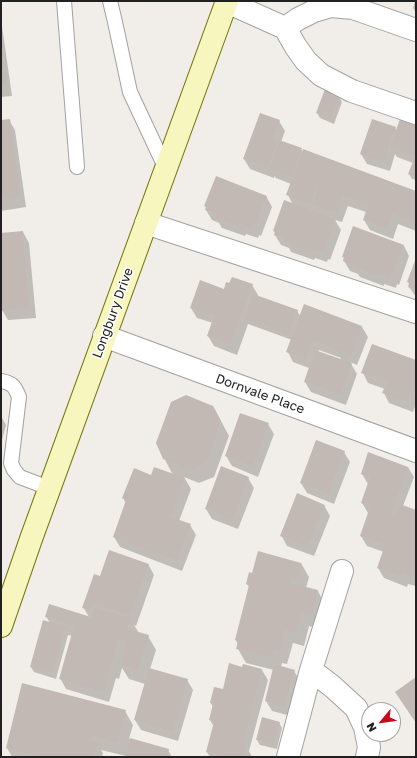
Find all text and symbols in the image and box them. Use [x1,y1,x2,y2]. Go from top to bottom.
street label: Longbury Drive [89,266,137,360]
street label: Dornvale Place [213,371,307,417]
north arrow [361,702,401,742]
text: N [363,721,379,734]

